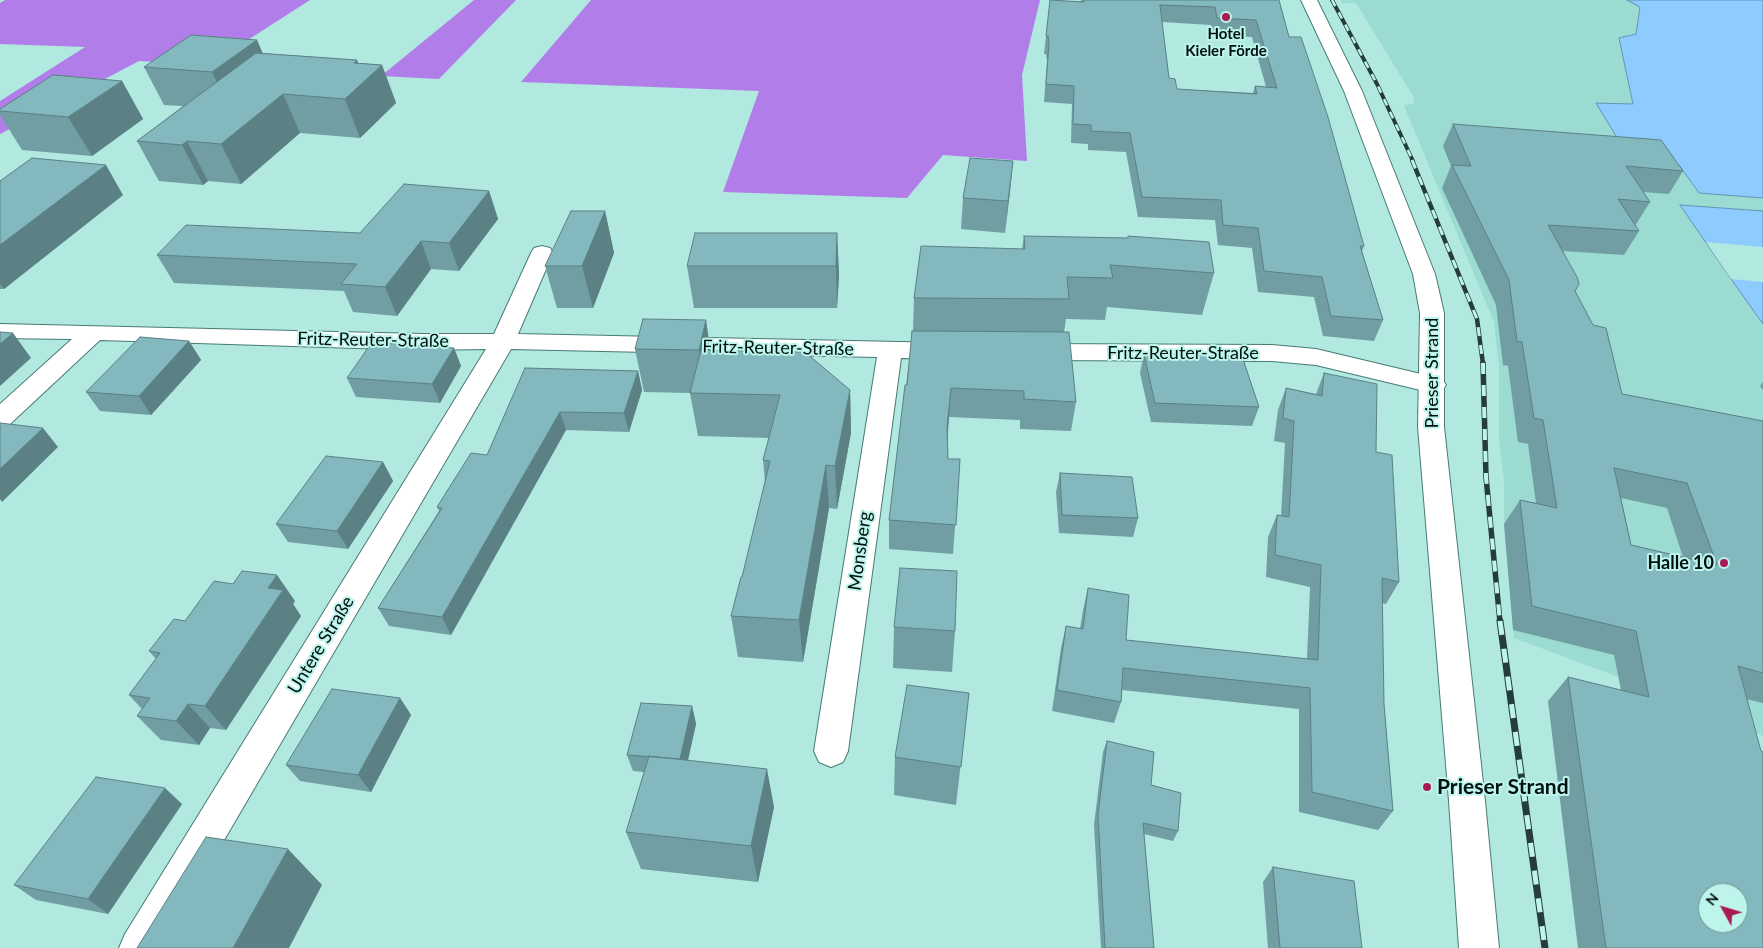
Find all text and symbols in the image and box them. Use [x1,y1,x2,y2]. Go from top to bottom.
marker: Hotel Kieler Förde [1220,11,1232,23]
place label: Hotel Kieler Förde [1185,25,1267,60]
street label: Prieser Strand [1421,318,1443,428]
street label: Fritz-Reuter-Straße [297,328,449,352]
street label: Fritz-Reuter-Straße [702,336,854,360]
street label: Fritz-Reuter-Straße [1107,342,1259,364]
street label: Monsberg [844,510,876,592]
place label: Halle 10 [1647,552,1714,574]
marker: Halle 10 [1718,557,1730,569]
street label: Untere Straße [283,592,359,698]
place label: Prieser Strand [1437,774,1569,800]
marker: Prieser Strand [1421,781,1433,793]
north arrow [1698,883,1748,933]
text: N [1702,889,1722,908]

